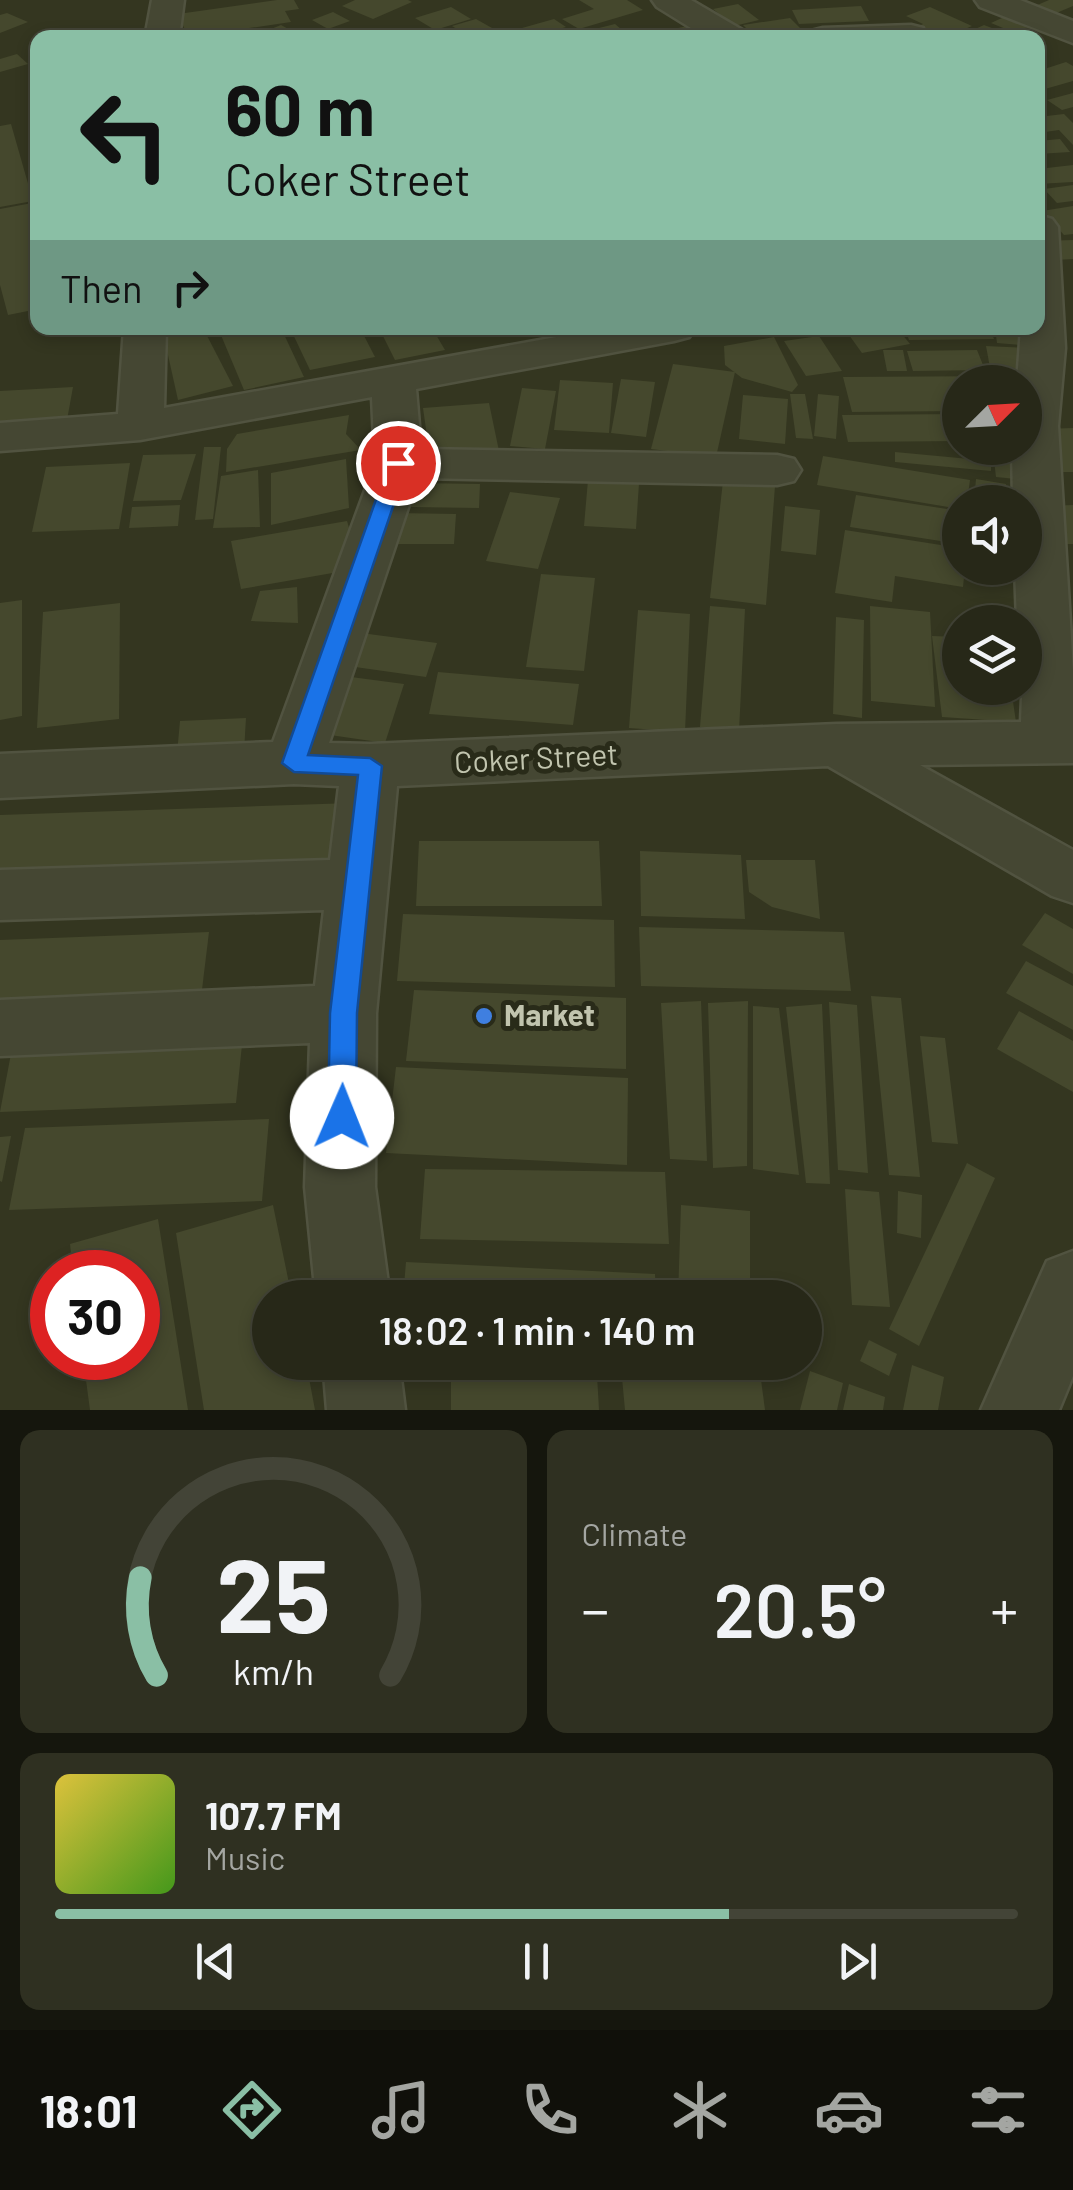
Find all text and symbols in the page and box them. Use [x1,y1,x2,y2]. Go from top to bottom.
text: 60 m [225,66,375,150]
icon: left [60,70,190,200]
text: Coker Street [225,151,471,205]
icon: right [163,260,218,315]
text: Then [60,265,143,311]
north arrow [942,365,1042,465]
map controls [942,365,1042,705]
pin [356,421,441,506]
icon: arrive [371,436,426,491]
button: sound [942,485,1042,585]
button: layers [942,605,1042,705]
street label: Coker Street [453,735,619,779]
place label: Market [504,996,595,1032]
marker: Market [473,1005,495,1027]
position arrow [290,1065,394,1169]
speed limit sign: 30 [30,1250,160,1380]
text: 18:02 · 1 min · 140 m [379,1307,695,1353]
text: Climate [582,1514,687,1552]
text: 25 [216,1529,330,1654]
text: 20.5° [713,1563,886,1653]
text: − [582,1575,609,1641]
text: + [990,1575,1018,1641]
text: km/h [233,1649,314,1692]
text: 107.7 FM [205,1792,342,1838]
text: Music [205,1838,285,1876]
icon: previous [188,1934,243,1989]
icon: pause [509,1934,564,1989]
icon: next [830,1934,885,1989]
icon: directions [217,2075,287,2145]
icon: music [366,2075,436,2145]
icon: phone [515,2075,585,2145]
icon: climate [665,2075,735,2145]
icon: car [814,2075,884,2145]
icon: filters [963,2075,1033,2145]
text: 18:01 [40,2083,137,2137]

